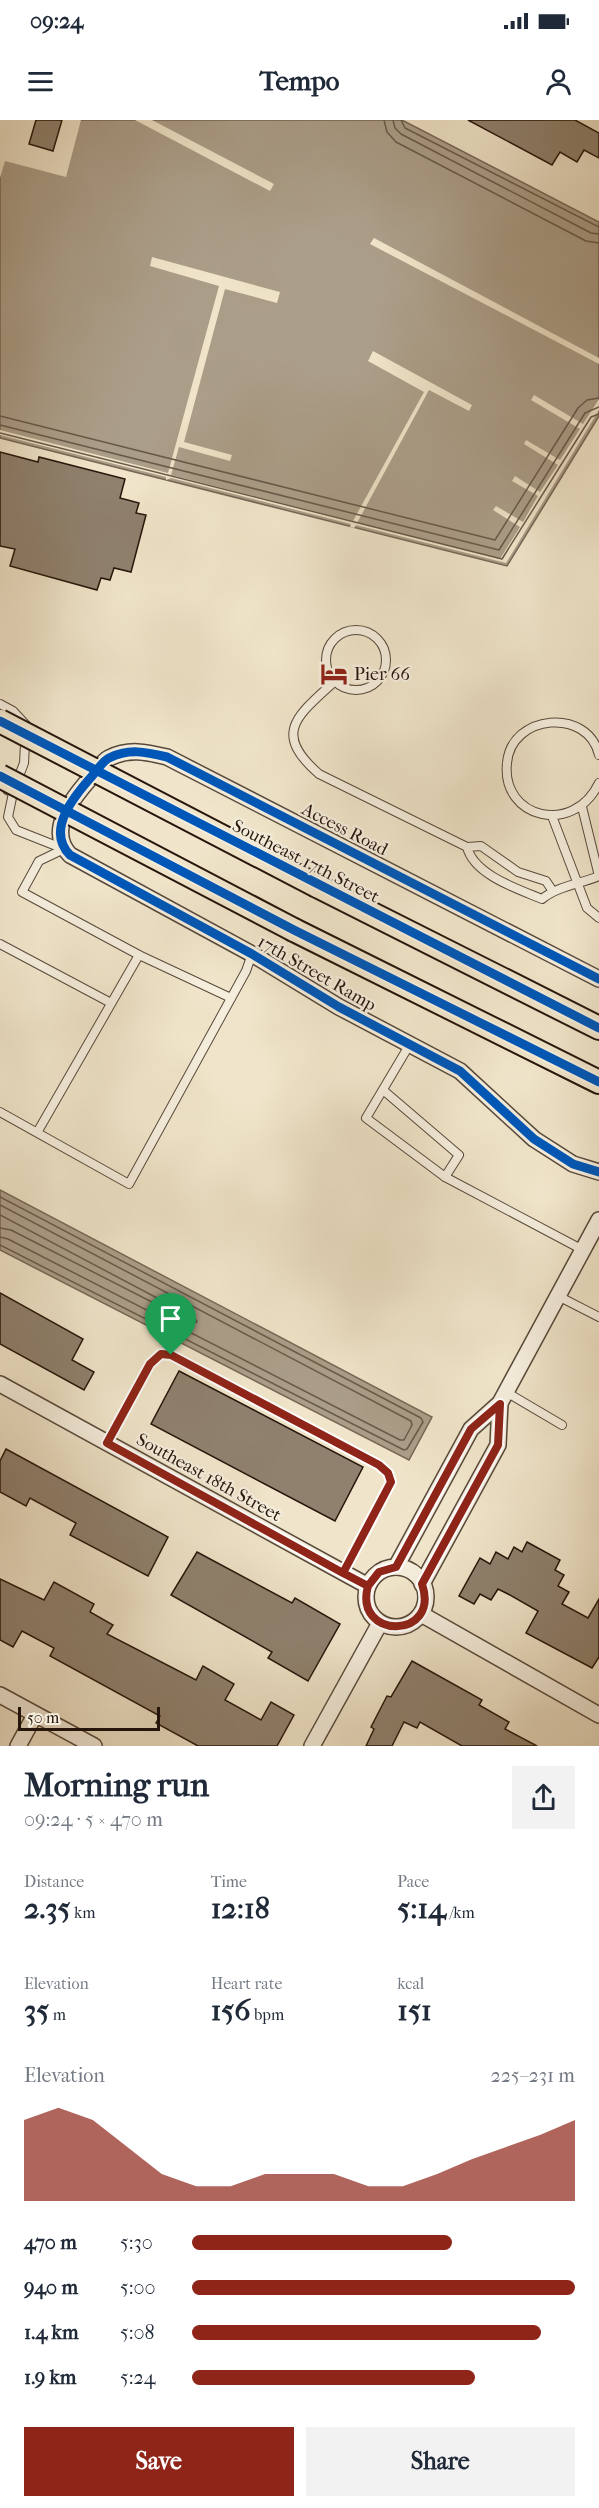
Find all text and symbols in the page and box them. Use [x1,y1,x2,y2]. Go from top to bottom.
text: 09:24 [30,8,83,34]
icon: menu [24,65,57,98]
text: Tempo [259,65,340,97]
icon: person [542,65,575,98]
hotel icon: Pier 66 [319,659,349,689]
place label: Pier 66 [354,664,410,685]
street label: Access Road [297,798,391,860]
street label: Southeast 17th Street [229,815,383,908]
street label: 17th Street Ramp [254,931,380,1016]
pin [145,1293,196,1355]
icon: arrive [154,1302,187,1335]
street label: Southeast 18th Street [133,1429,285,1526]
scale bar [18,1704,160,1732]
text: 50 m [27,1708,59,1727]
text: Morning run [24,1766,209,1805]
button: share [512,1766,575,1829]
text: 09:24 · 5 × 470 m [24,1808,163,1831]
text: Distance [24,1872,84,1891]
text: Time [211,1872,247,1891]
text: Pace [397,1872,429,1891]
text: 2.35 [24,1891,70,1926]
text: 12:18 [211,1891,270,1926]
text: 5:14 [397,1891,446,1926]
text: km [70,1903,95,1922]
text: /km [446,1903,475,1922]
text: Elevation [24,1974,89,1993]
text: Heart rate [211,1974,282,1993]
text: kcal [397,1974,424,1993]
text: 35 [24,1993,49,2028]
text: 156 [211,1993,250,2028]
text: 151 [397,1993,432,2028]
text: m [49,2005,66,2024]
text: bpm [250,2005,284,2024]
text: Elevation [24,2064,105,2087]
text: 225–231 m [491,2064,575,2087]
text: 470 m [24,2231,77,2254]
text: 5:30 [120,2231,153,2254]
text: 940 m [24,2276,78,2299]
text: 5:00 [120,2276,156,2299]
text: 1.4 km [24,2321,79,2344]
text: 5:08 [120,2321,155,2344]
text: 1.9 km [24,2366,76,2389]
text: 5:24 [120,2366,156,2389]
button: Save [24,2427,294,2496]
button: Share [306,2427,575,2496]

